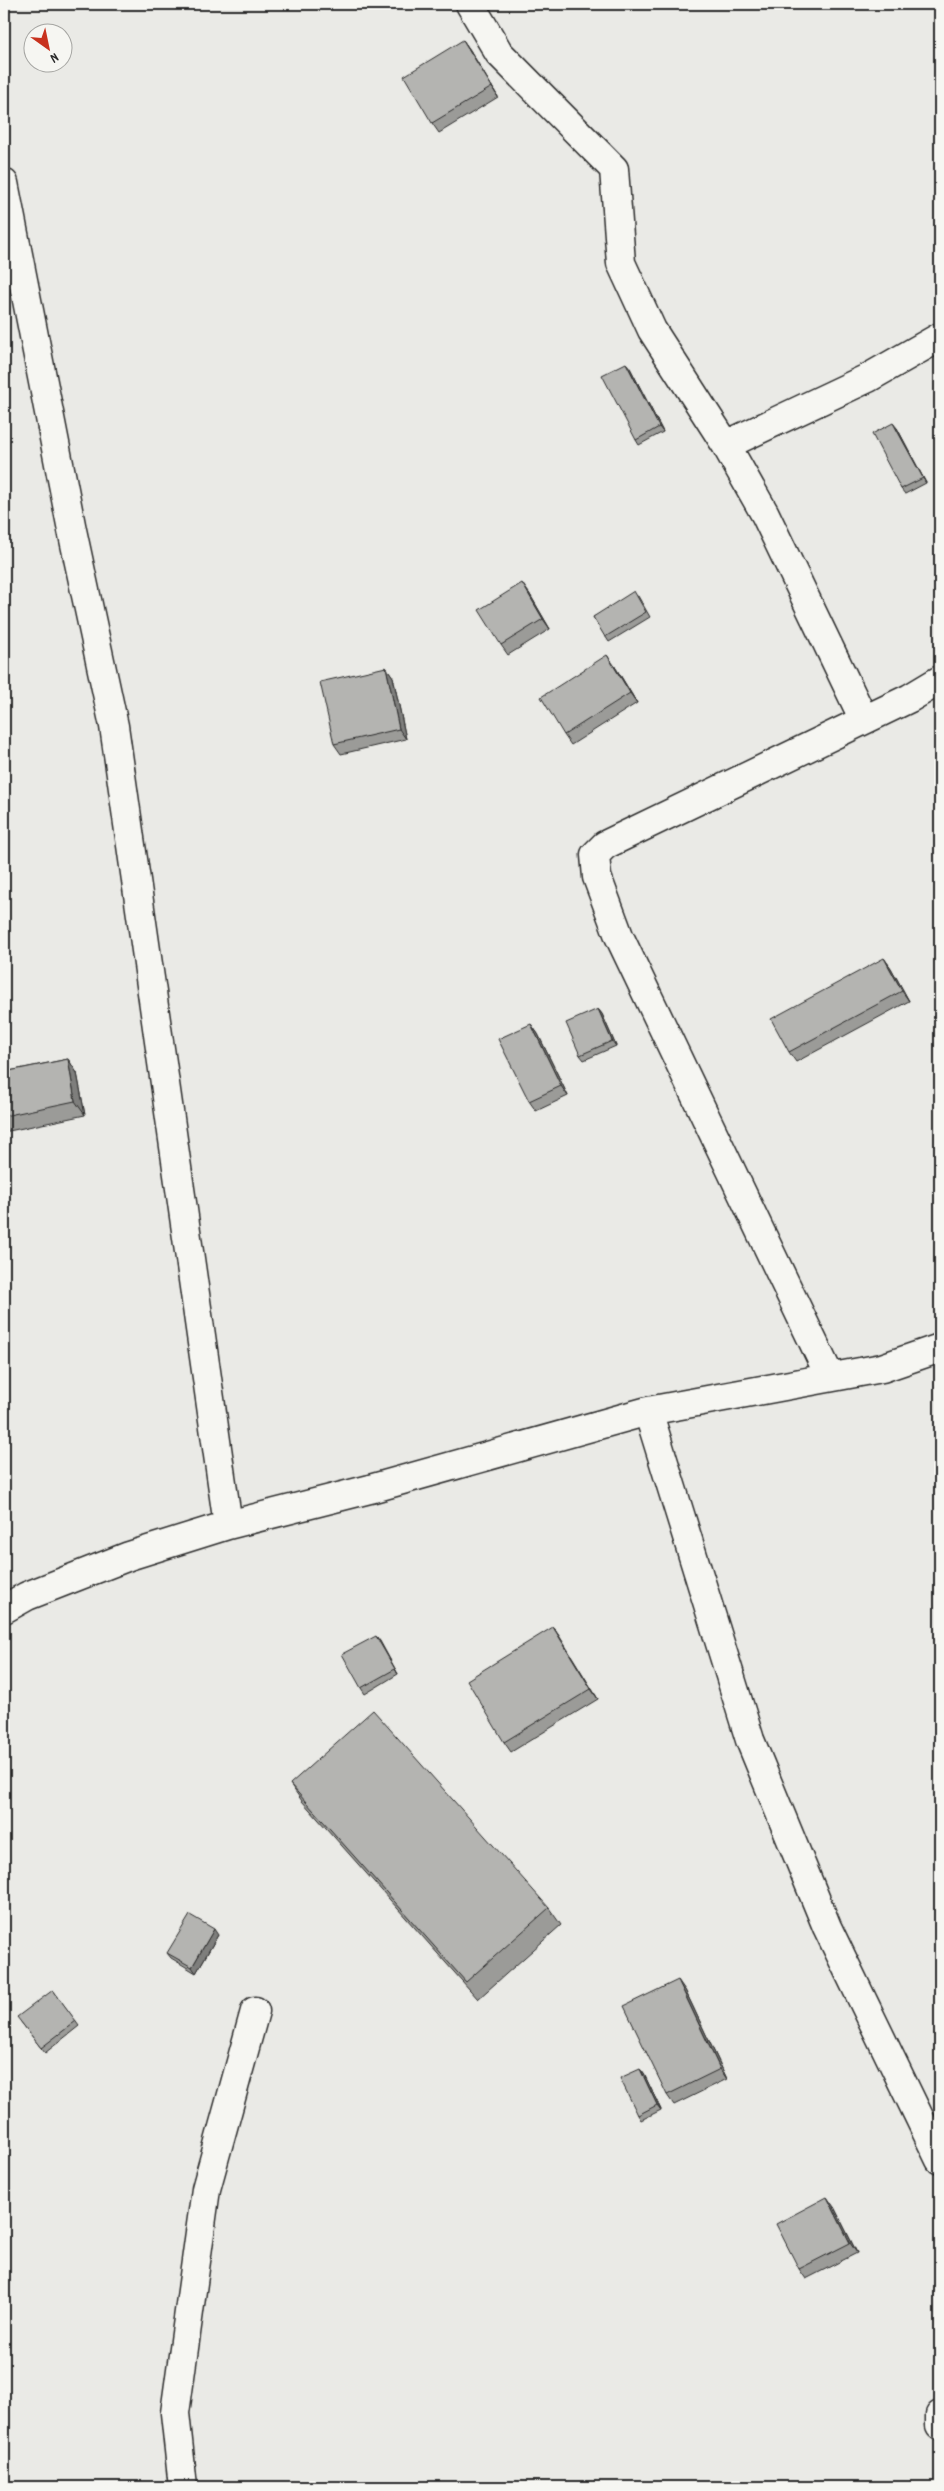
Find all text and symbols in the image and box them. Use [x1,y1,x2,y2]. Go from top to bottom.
north arrow [22,22,72,72]
text: N [46,47,62,68]

